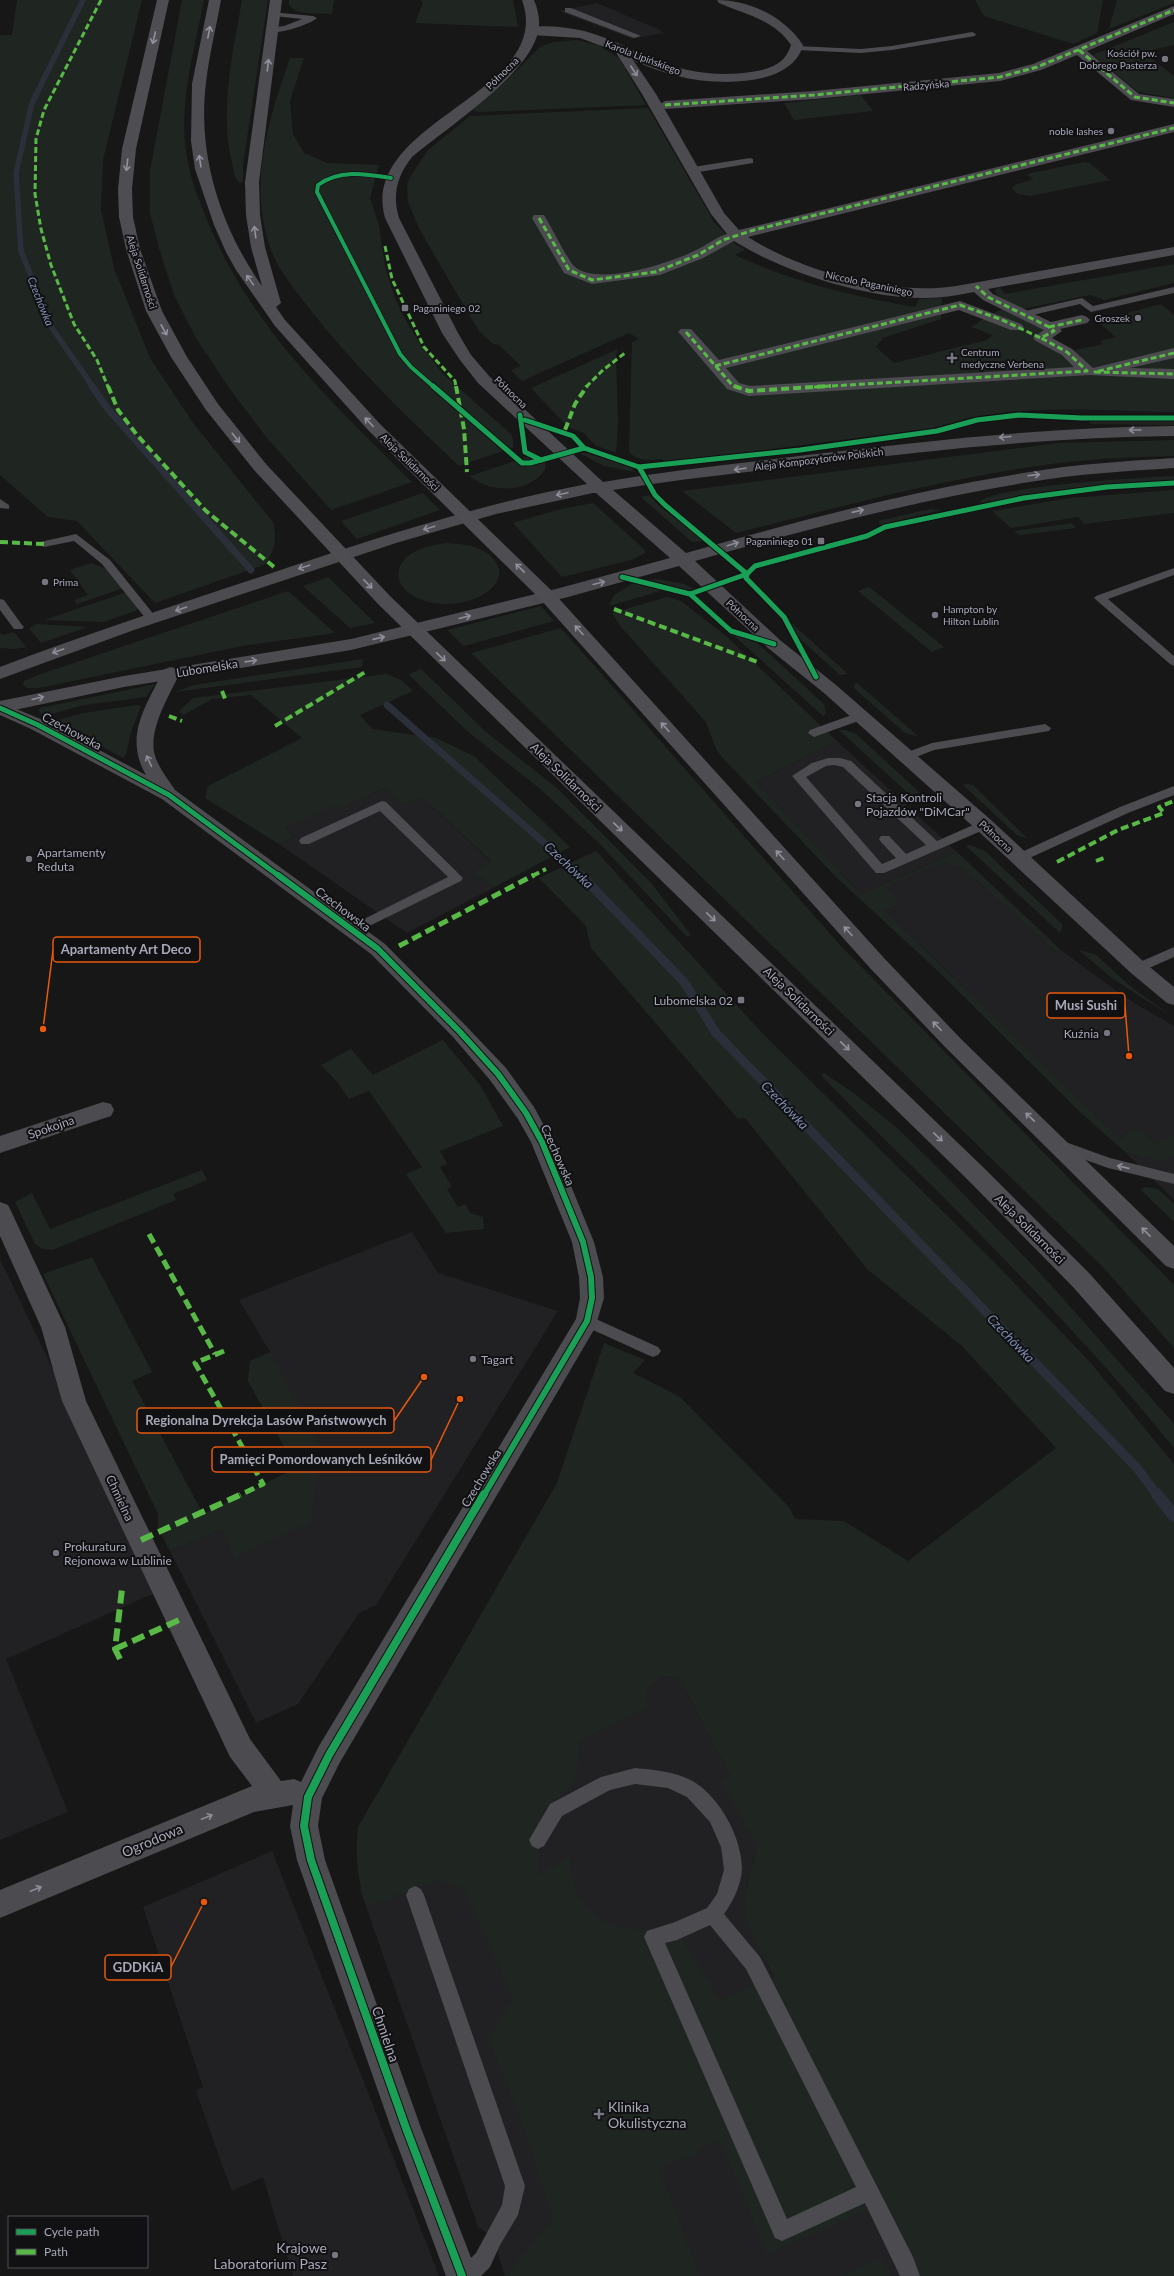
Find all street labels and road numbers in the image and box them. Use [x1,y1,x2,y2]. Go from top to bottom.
street label: Karola Lipińskiego [604,37,683,77]
street label: Północna [483,54,521,92]
street label: Radzyńska [902,77,950,93]
street label: Aleja Solidarności [124,233,160,311]
street label: Niccolo Paganiniego [824,268,914,298]
street label: Północna [492,373,530,411]
street label: Aleja Solidarności [378,431,442,493]
street label: Aleja Kompozytorów Polskich [754,445,884,473]
street label: Północna [724,597,762,633]
street label: Lubomelska [175,656,239,680]
street label: Czechowska [40,709,104,753]
street label: Aleja Solidarności [528,739,605,815]
street label: Północna [977,818,1015,854]
street label: Czechowska [312,883,374,935]
street label: Aleja Solidarności [761,963,838,1039]
street label: Spokojna [26,1112,76,1142]
street label: Czechowska [538,1122,578,1188]
street label: Aleja Solidarności [992,1191,1068,1267]
street label: Czechowska [458,1446,504,1510]
street label: Chmielna [103,1472,137,1524]
street label: Ogrodowa [119,1820,185,1860]
street label: Chmielna [369,2004,403,2064]

